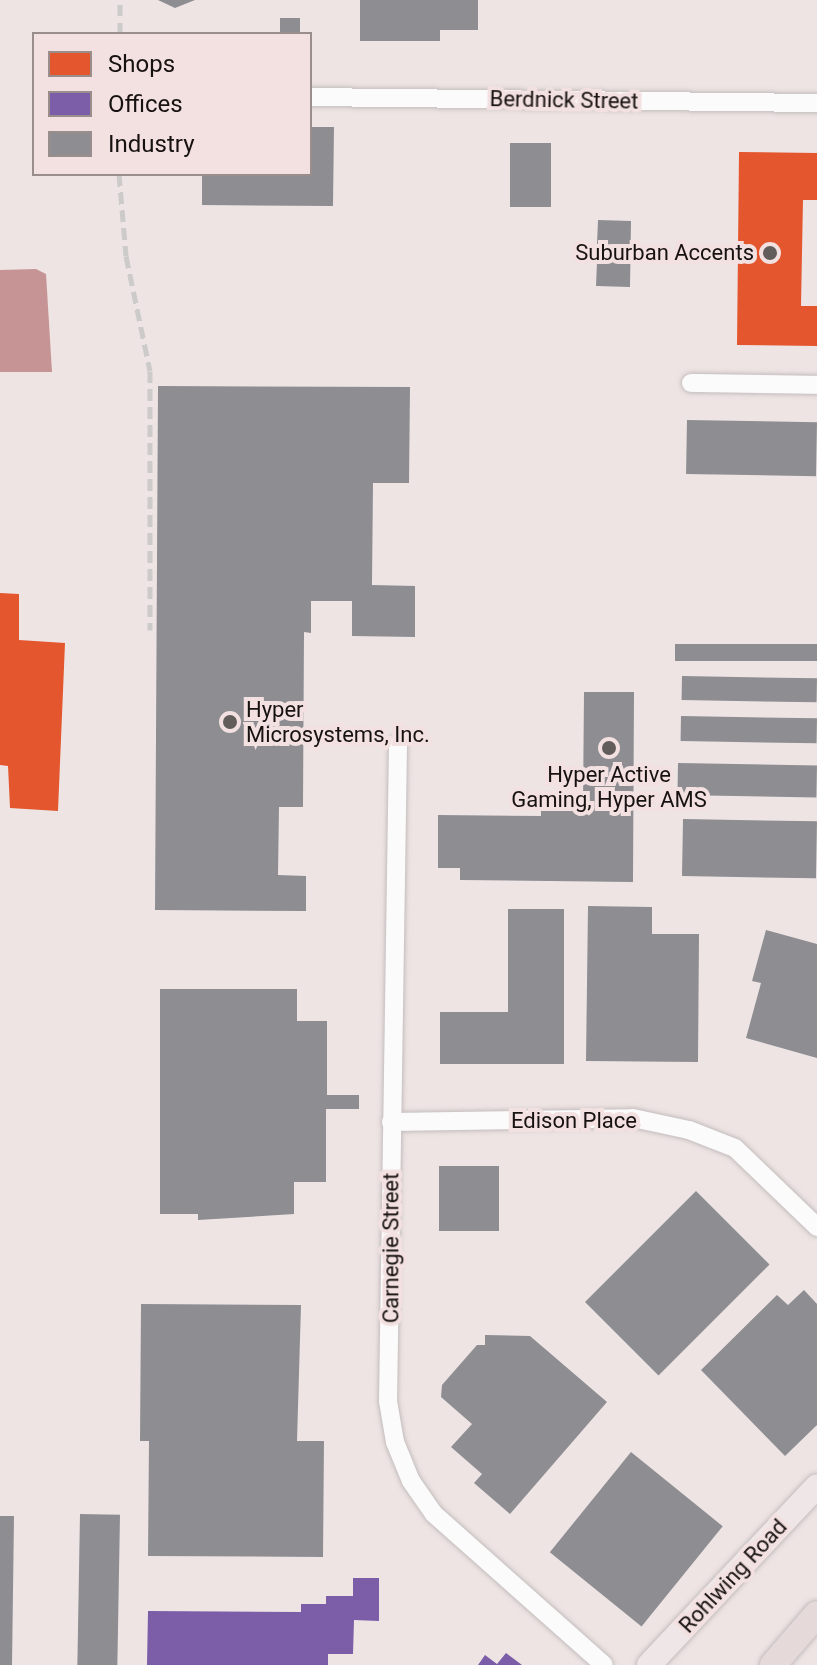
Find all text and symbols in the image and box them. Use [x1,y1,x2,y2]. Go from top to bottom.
legend [32,32,312,176]
text: Shops [108,50,175,78]
street label: Berdnick Street [489,86,639,114]
text: Offices [108,90,183,118]
text: Industry [108,130,194,158]
place label: Suburban Accents [575,240,754,266]
marker: Suburban Accents [761,244,779,262]
place label: Hyper Microsystems, Inc. [246,696,430,748]
marker: Hyper Microsystems, Inc. [221,713,239,731]
marker: Hyper Active Gaming, Hyper AMS [600,739,618,757]
place label: Hyper Active Gaming, Hyper AMS [511,761,707,812]
street label: Edison Place [511,1108,637,1134]
street label: Carnegie Street [378,1173,404,1323]
street label: Rohlwing Road [674,1514,792,1638]

